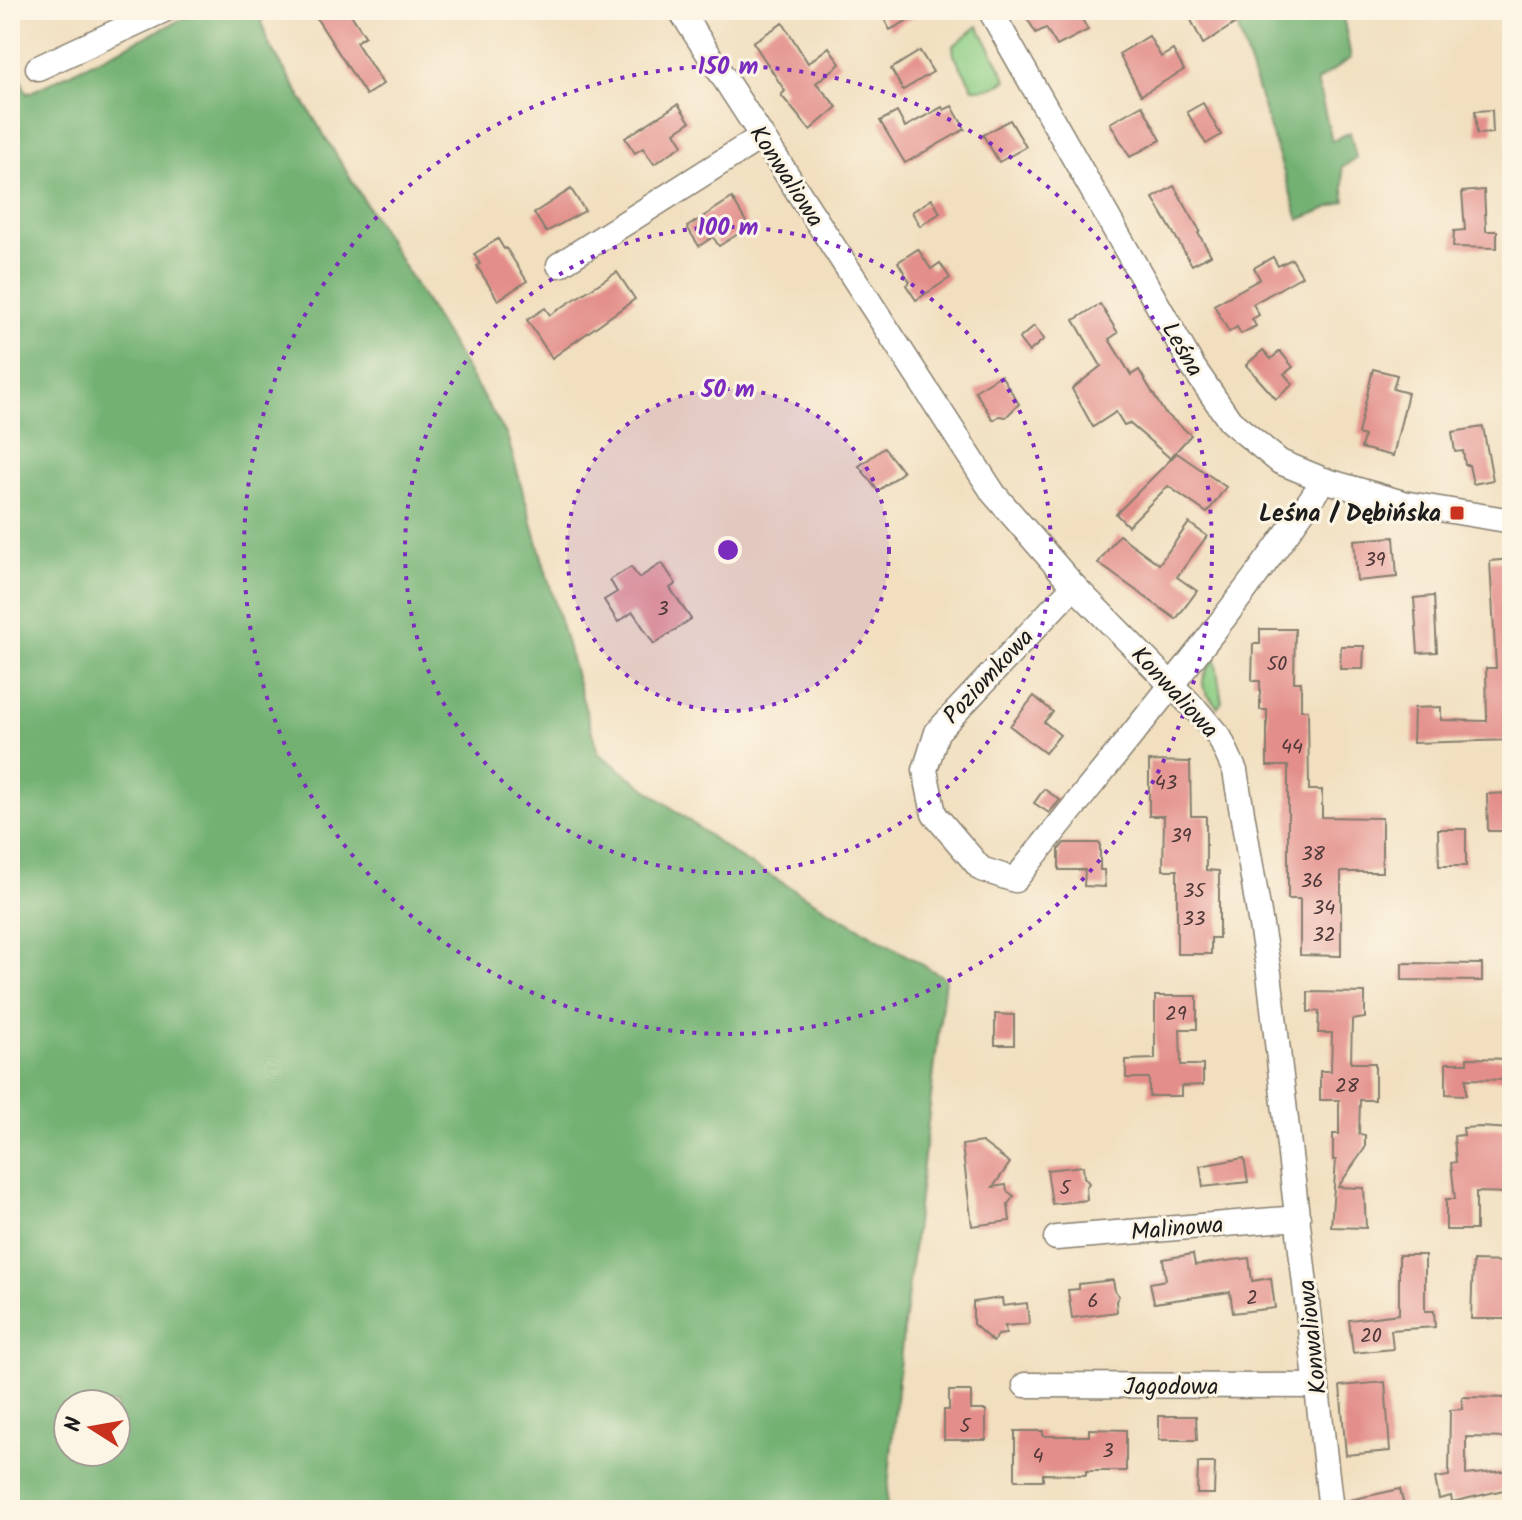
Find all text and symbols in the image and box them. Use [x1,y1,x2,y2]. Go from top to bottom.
text: 150 m [698,48,758,87]
street label: Konwaliowa [738,118,833,236]
text: 100 m [698,209,758,248]
street label: Leśna [1150,315,1213,385]
text: 50 m [700,371,755,410]
place label: Leśna / Dębińska [1259,495,1441,534]
marker: Leśna / Dębińska [1448,504,1466,522]
centre of rings [714,536,742,564]
house number: 39 [1364,545,1386,577]
house number: 3 [657,594,669,626]
street label: Poziomkowa [934,620,1044,734]
street label: Konwaliowa [1120,638,1227,748]
house number: 50 [1267,649,1287,681]
house number: 44 [1281,732,1303,764]
house number: 43 [1155,768,1177,800]
house number: 39 [1170,821,1192,853]
house number: 38 [1301,839,1326,871]
house number: 36 [1301,866,1323,898]
house number: 35 [1183,876,1206,908]
house number: 34 [1313,893,1335,925]
house number: 33 [1183,904,1205,936]
house number: 32 [1312,920,1336,952]
house number: 29 [1165,999,1187,1031]
house number: 28 [1335,1071,1360,1103]
house number: 5 [1060,1173,1072,1205]
street label: Malinowa [1129,1206,1225,1253]
street label: Konwaliowa [1288,1278,1339,1396]
house number: 2 [1246,1283,1258,1315]
house number: 6 [1087,1286,1099,1318]
house number: 20 [1360,1321,1382,1353]
street label: Jagodowa [1123,1368,1219,1407]
north arrow [52,1388,132,1468]
house number: 5 [960,1411,972,1443]
text: N [56,1414,93,1435]
house number: 3 [1102,1436,1114,1468]
house number: 4 [1032,1441,1044,1473]

